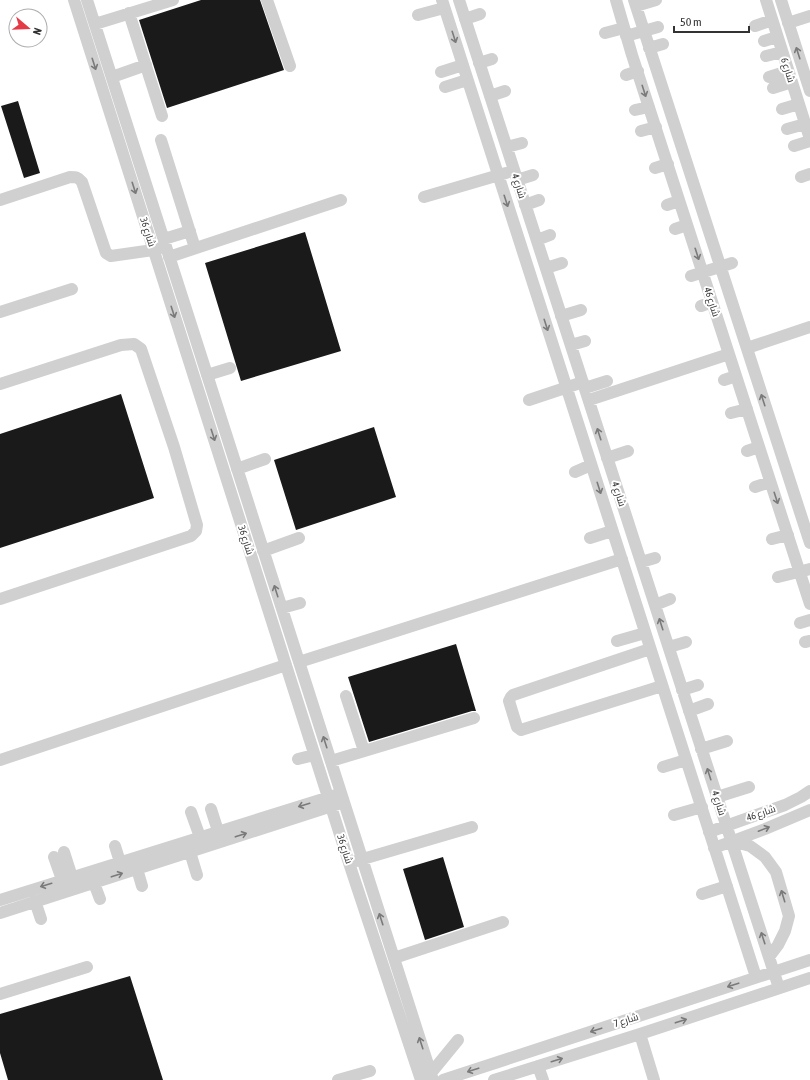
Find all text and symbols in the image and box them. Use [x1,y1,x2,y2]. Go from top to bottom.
north arrow [8,8,48,48]
scale bar [674,8,749,34]
text: 50 m [680,15,702,29]
text: N [31,26,44,36]
one-way arrow [450,31,458,43]
one-way arrow [794,47,801,60]
street label: شارع 6 [778,56,797,84]
one-way arrow [91,57,98,70]
one-way arrow [641,84,648,97]
street label: شارع 4 [509,172,528,200]
one-way arrow [131,181,138,194]
one-way arrow [503,194,510,207]
street label: شارع 36 [137,216,158,248]
one-way arrow [694,248,701,261]
street label: شارع 46 [701,286,722,318]
one-way arrow [170,305,177,318]
one-way arrow [543,318,550,331]
one-way arrow [759,394,767,406]
one-way arrow [595,428,603,440]
one-way arrow [210,429,217,442]
street label: شارع 4 [609,480,628,508]
one-way arrow [596,482,603,495]
one-way arrow [772,492,780,504]
street label: شارع 36 [235,524,256,556]
one-way arrow [272,586,280,598]
one-way arrow [657,618,664,631]
one-way arrow [320,736,328,748]
one-way arrow [705,769,713,781]
street label: شارع 4 [709,789,728,817]
one-way arrow [297,802,310,809]
street label: شارع 46 [745,803,777,824]
one-way arrow [758,824,770,832]
one-way arrow [235,831,247,839]
street label: شارع 36 [334,833,355,865]
one-way arrow [110,871,123,878]
one-way arrow [40,882,52,890]
one-way arrow [779,890,786,903]
one-way arrow [377,913,384,926]
one-way arrow [759,932,766,945]
one-way arrow [727,982,740,989]
street label: شارع 7 [612,1011,640,1030]
one-way arrow [675,1016,687,1024]
one-way arrow [590,1026,602,1034]
one-way arrow [417,1037,424,1050]
one-way arrow [551,1056,564,1063]
one-way arrow [466,1067,479,1074]

